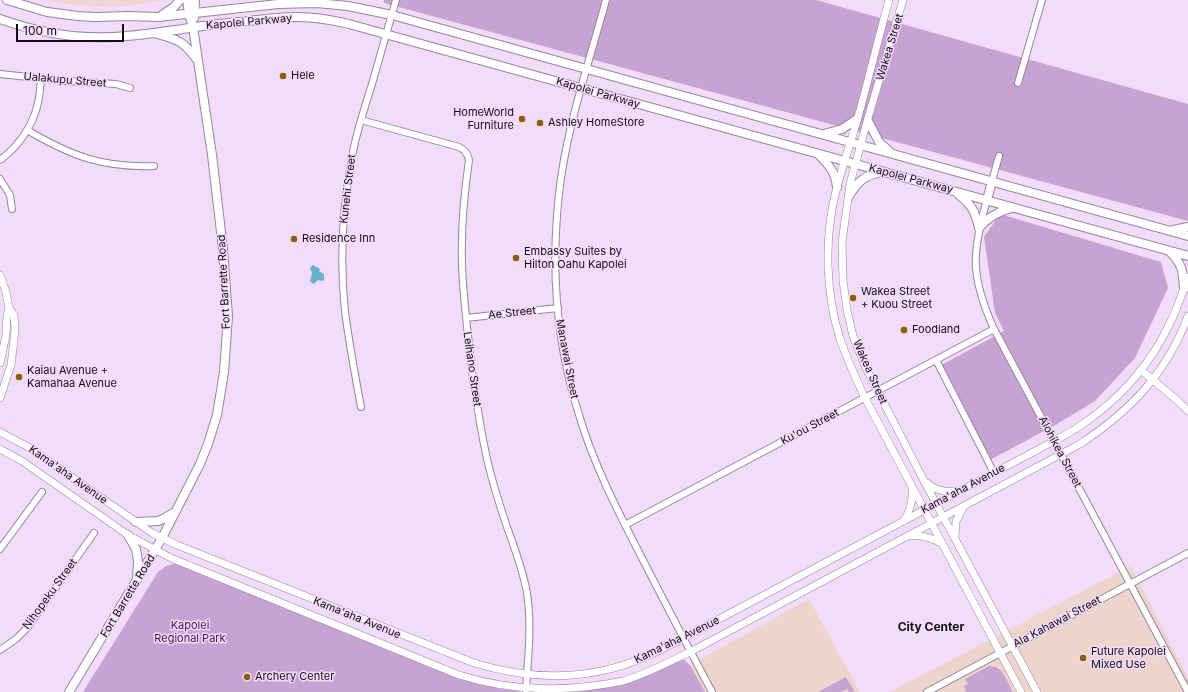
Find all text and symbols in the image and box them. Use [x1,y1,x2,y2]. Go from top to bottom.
street label: Kapolei Parkway [205,12,293,32]
street label: Wakea Street [874,12,906,82]
scale bar [18,16,126,42]
text: 100 m [23,23,57,38]
place label: Hele [291,69,315,83]
street label: Ualakupu Street [23,70,107,90]
marker: Hele [278,71,288,81]
street label: Kapolei Parkway [555,75,641,111]
place label: HomeWorld Furniture [453,106,514,132]
marker: HomeWorld Furniture [517,114,527,124]
place label: Ashley HomeStore [548,116,644,130]
marker: Ashley HomeStore [535,118,545,128]
street label: Kunehi Street [337,154,359,224]
street label: Kapolei Parkway [868,161,954,197]
place label: Residence Inn [302,232,375,246]
street label: Fort Barrette Road [215,234,233,330]
marker: Residence Inn [289,234,299,244]
place label: Embassy Suites by Hilton Oahu Kapolei [524,245,627,271]
marker: Embassy Suites by Hilton Oahu Kapolei [511,253,521,263]
place label: Wakea Street + Kuou Street [861,285,932,311]
marker: Wakea Street + Kuou Street [848,293,858,303]
street label: Ae Street [487,304,537,322]
street label: Manawai Street [553,318,581,400]
place label: Foodland [912,323,960,337]
marker: Foodland [899,325,909,335]
street label: Leihano Street [460,331,484,407]
street label: Wakea Street [850,338,890,406]
place label: Kaiau Avenue + Kamahaa Avenue [27,364,117,390]
marker: Kaiau Avenue + Kamahaa Avenue [14,372,24,382]
street label: Ku'ou Street [779,406,841,448]
street label: Alohikea Street [1036,414,1084,490]
street label: Kama'aha Avenue [26,443,110,507]
street label: Kama'aha Avenue [919,461,1007,517]
street label: Fort Barrette Road [98,552,158,640]
street label: Nihopeku Street [20,556,80,632]
street label: Ala Kahawai Street [1011,593,1103,651]
street label: Kama'aha Avenue [311,594,403,642]
street label: Kama'aha Avenue [632,614,722,666]
park label: Kapolei Regional Park [154,619,226,645]
district label: City Center [898,620,964,634]
place label: Future Kapolei Mixed Use [1091,645,1166,671]
marker: Future Kapolei Mixed Use [1078,653,1088,663]
place label: Archery Center [255,670,334,684]
marker: Archery Center [242,672,252,682]

